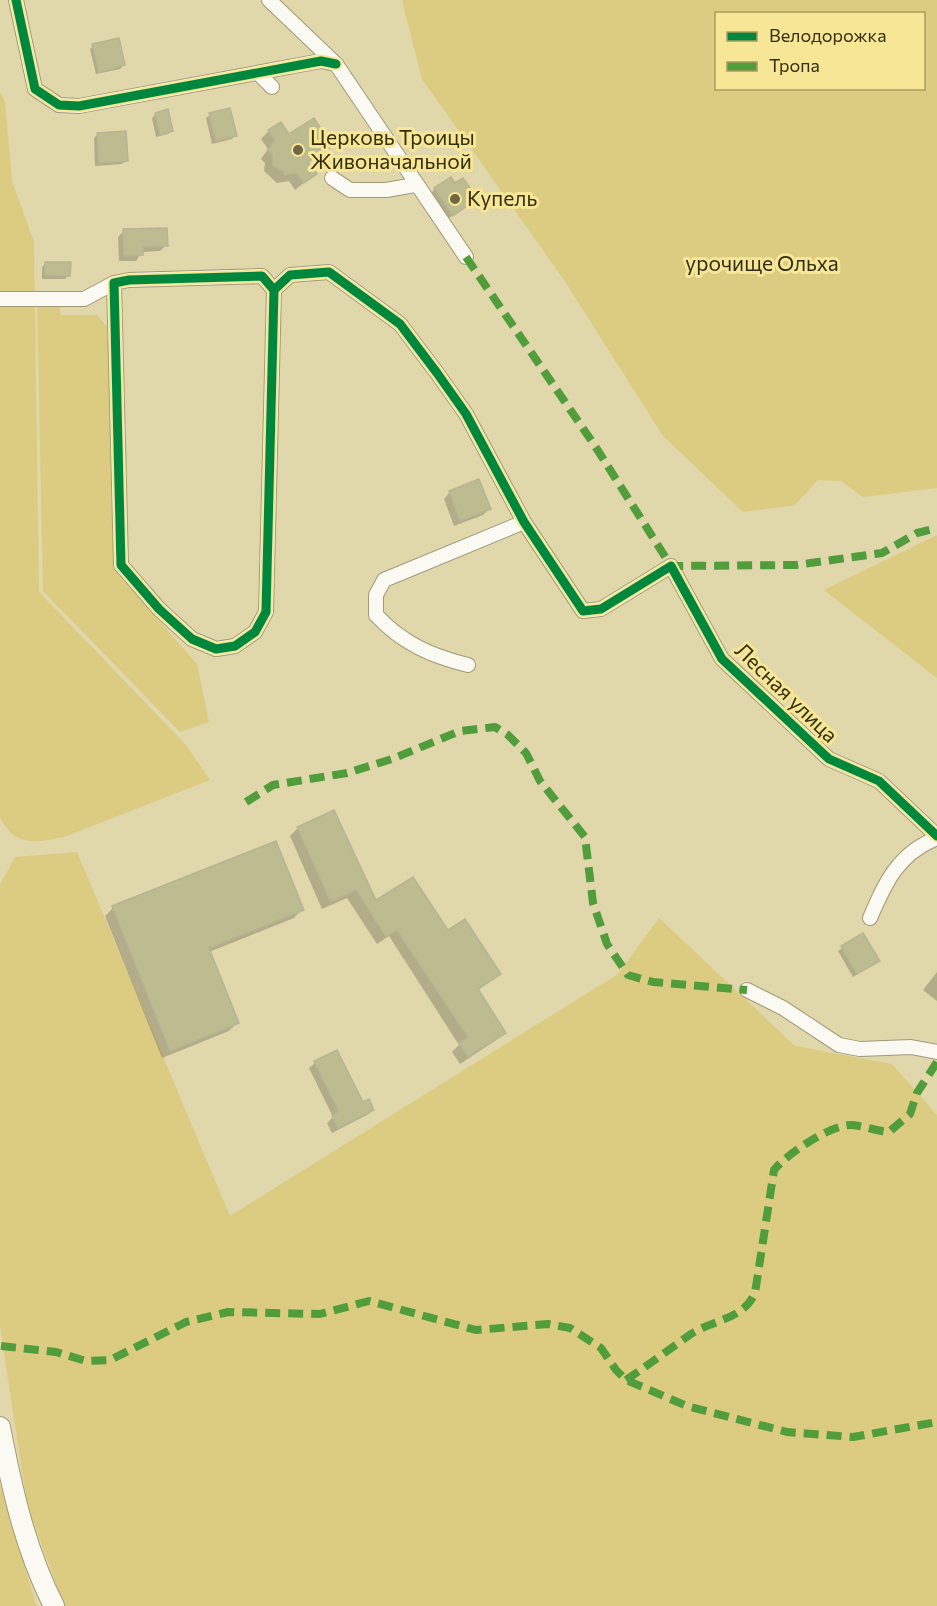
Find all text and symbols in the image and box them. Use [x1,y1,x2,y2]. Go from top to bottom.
legend [715,12,925,90]
text: Велодорожка [769,24,887,46]
text: Тропа [769,54,820,76]
place label: Церковь Троицы Живоначальной [310,124,475,173]
marker: Церковь Троицы Живоначальной [291,143,305,157]
place label: Купель [467,185,537,210]
marker: Купель [448,192,462,206]
park label: урочище Ольха [685,250,839,275]
street label: Лесная улица [731,637,843,747]

